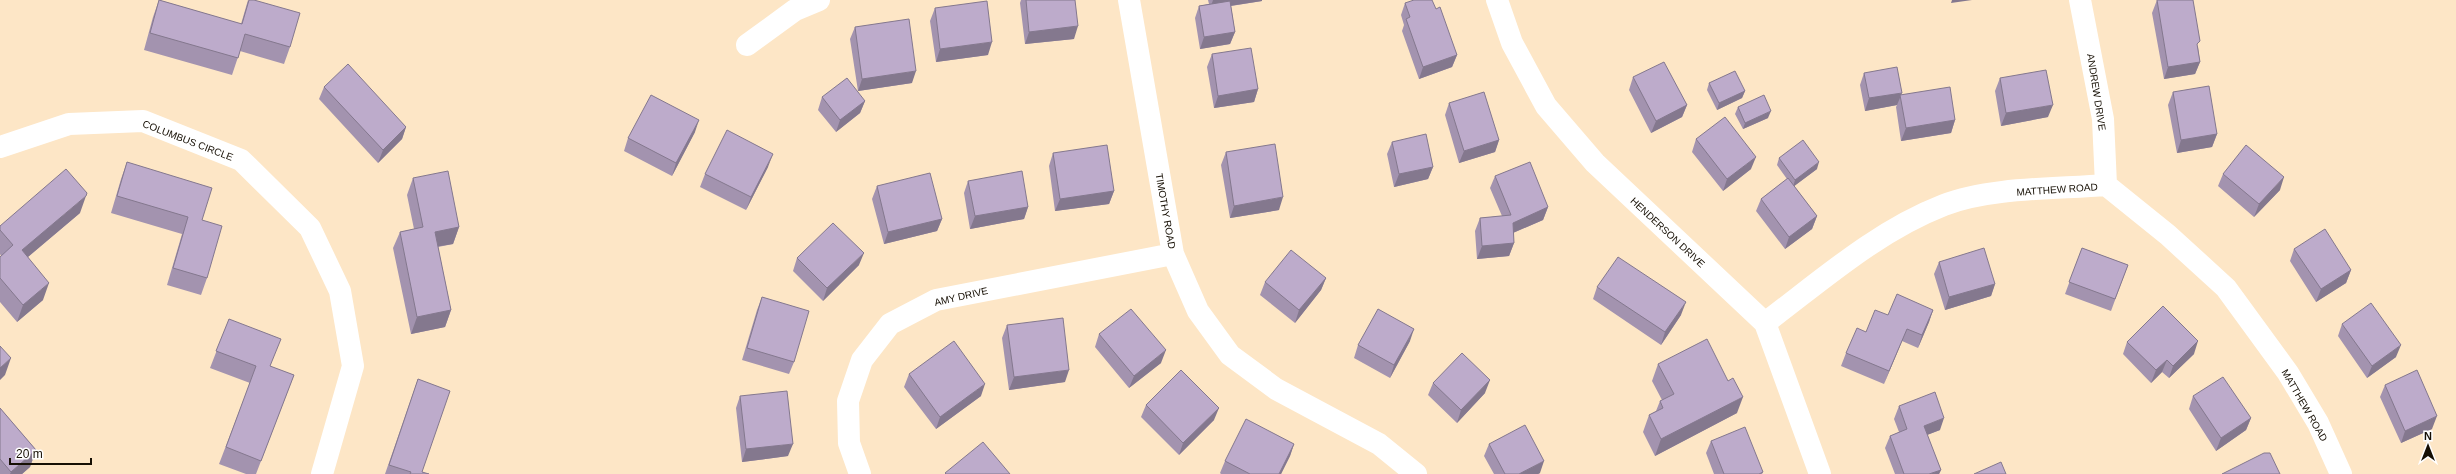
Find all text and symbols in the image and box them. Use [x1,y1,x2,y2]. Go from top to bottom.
street label: ANDREW DRIVE [2085,53,2108,132]
street label: COLUMBUS CIRCLE [141,118,235,163]
street label: TIMOTHY ROAD [1153,172,1178,250]
street label: MATTHEW ROAD [2016,181,2098,198]
street label: HENDERSON DRIVE [1628,195,1707,270]
street label: AMY DRIVE [933,285,989,308]
street label: MATTHEW ROAD [2279,367,2330,443]
north arrow [2408,426,2448,466]
text: N [2424,430,2432,442]
scale bar [10,440,91,466]
text: 20 m [16,447,43,461]

